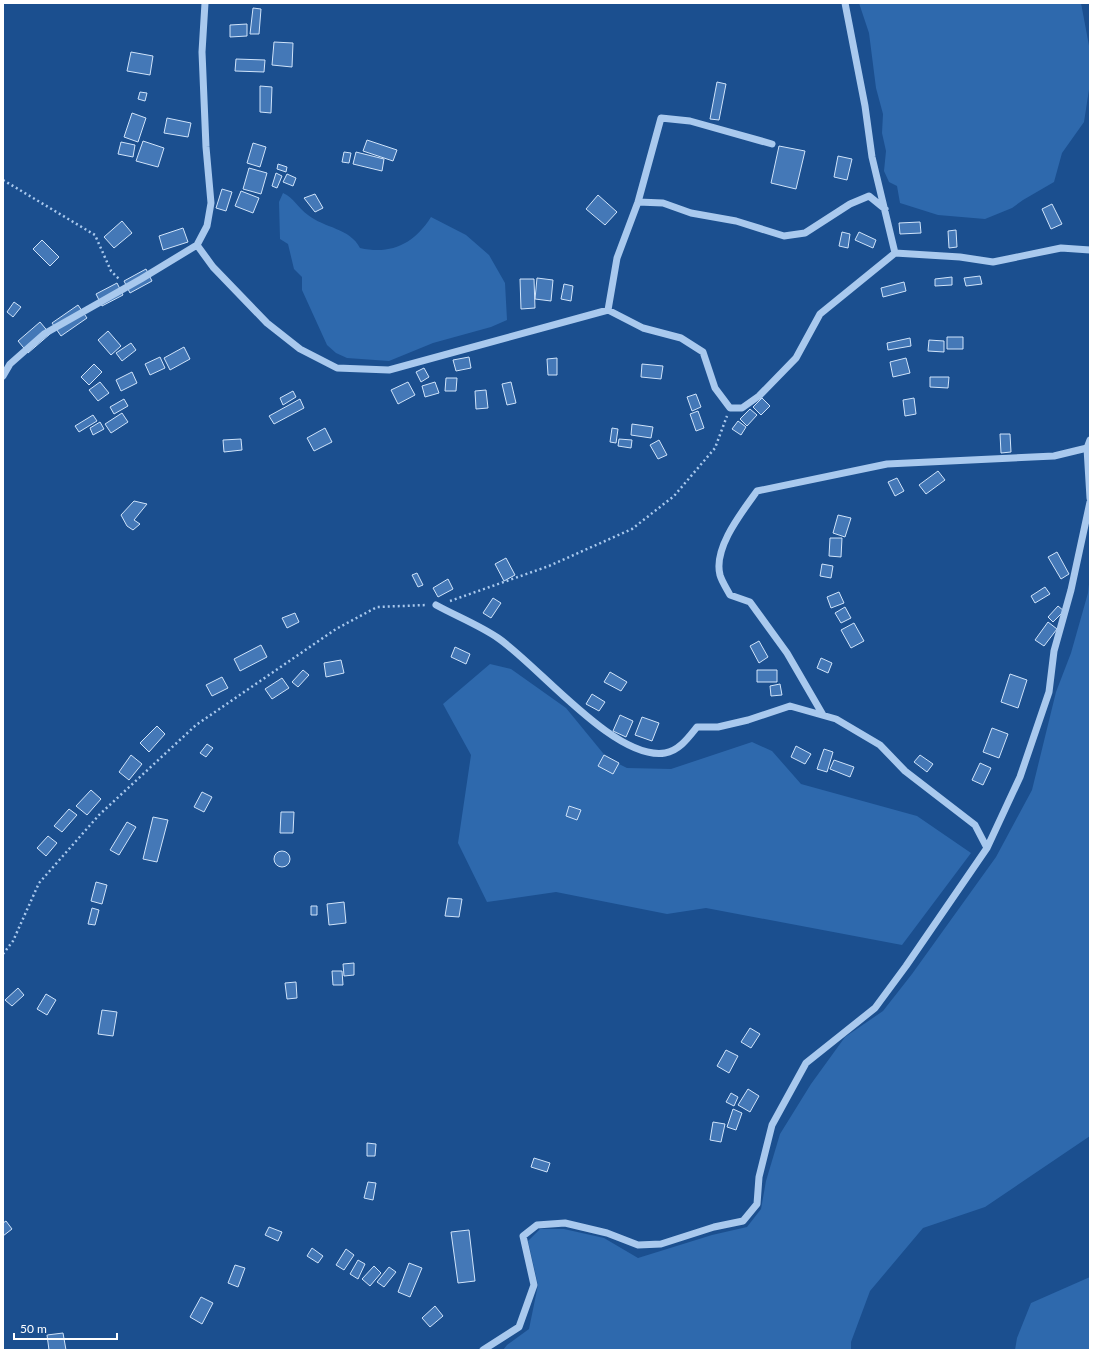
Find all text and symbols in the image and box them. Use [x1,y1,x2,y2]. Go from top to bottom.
scale bar [14,1315,117,1341]
text: 50 m [20,1321,47,1336]

